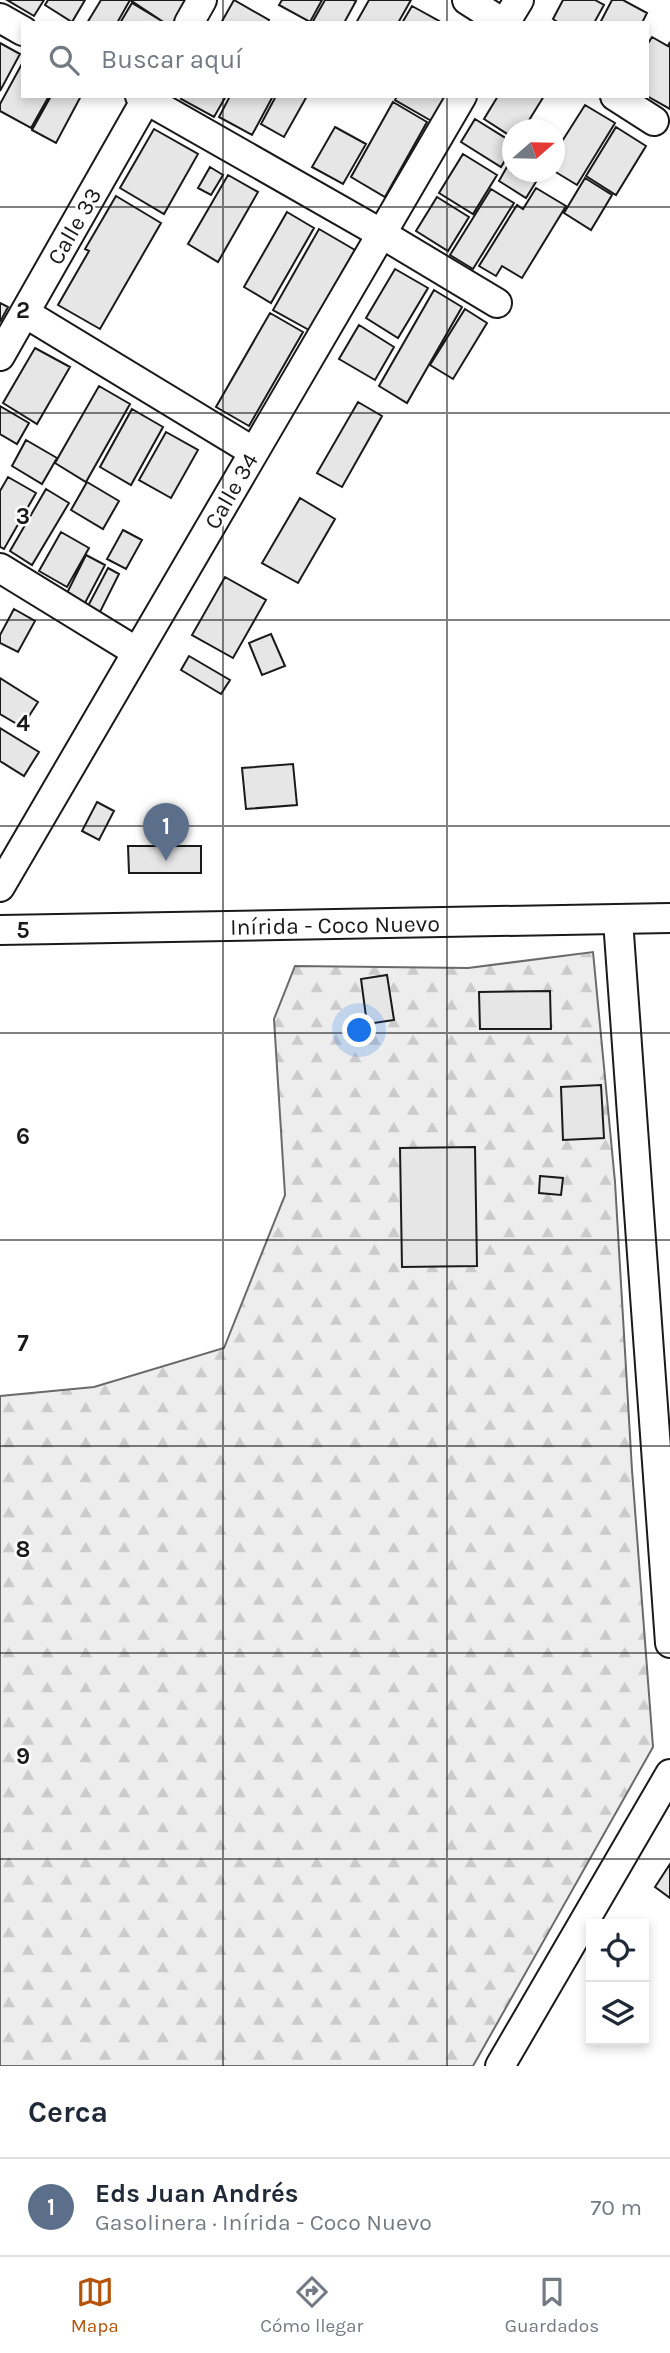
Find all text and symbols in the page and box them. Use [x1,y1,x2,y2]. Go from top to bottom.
search box [21,21,649,98]
icon: search [45,41,83,79]
text: Buscar aquí [101,44,243,75]
north arrow [502,119,565,182]
street label: Calle 33 [42,183,107,269]
text: 2 [16,297,30,324]
street label: Calle 34 [199,448,264,534]
text: 3 [16,503,30,530]
text: 4 [16,710,30,737]
pin: 1 [143,803,189,861]
street label: Inírida - Coco Nuevo [230,910,440,941]
text: 5 [16,917,30,944]
your location [342,1013,376,1047]
text: 6 [16,1123,30,1150]
text: 7 [17,1330,29,1357]
text: 8 [16,1536,30,1563]
text: 9 [16,1743,30,1770]
map controls [586,1919,649,2045]
button: locate [586,1919,649,1982]
button: layers [586,1982,649,2045]
text: Cerca [28,2094,108,2130]
text: Eds Juan Andrés [95,2178,298,2209]
text: 1 [47,2194,55,2221]
text: 70 m [591,2194,642,2221]
text: Gasolinera · Inírida - Coco Nuevo [95,2209,432,2236]
tab: Mapa [71,2273,119,2337]
tab: Cómo llegar [260,2273,363,2337]
tab: Guardados [505,2273,599,2337]

